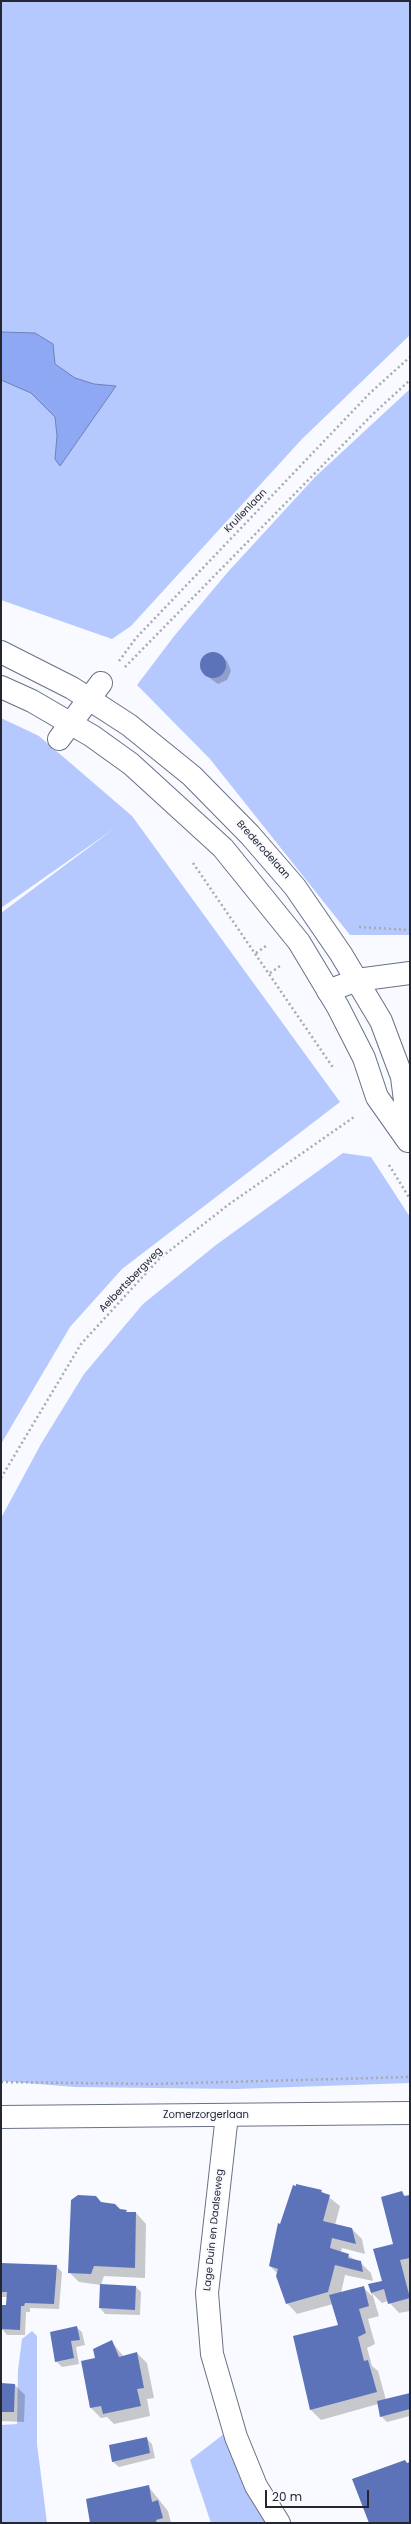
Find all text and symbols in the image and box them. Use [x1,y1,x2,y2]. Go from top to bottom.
street label: Krullenlaan [222,487,270,535]
street label: Brederodelaan [234,818,292,882]
street label: Aelbertsbergweg [97,1245,165,1315]
street label: Zomerzorgerlaan [163,2109,249,2121]
street label: Lage Duin en Daalseweg [202,2168,226,2292]
scale bar [267,2482,371,2508]
text: 20 m [272,2488,302,2505]

